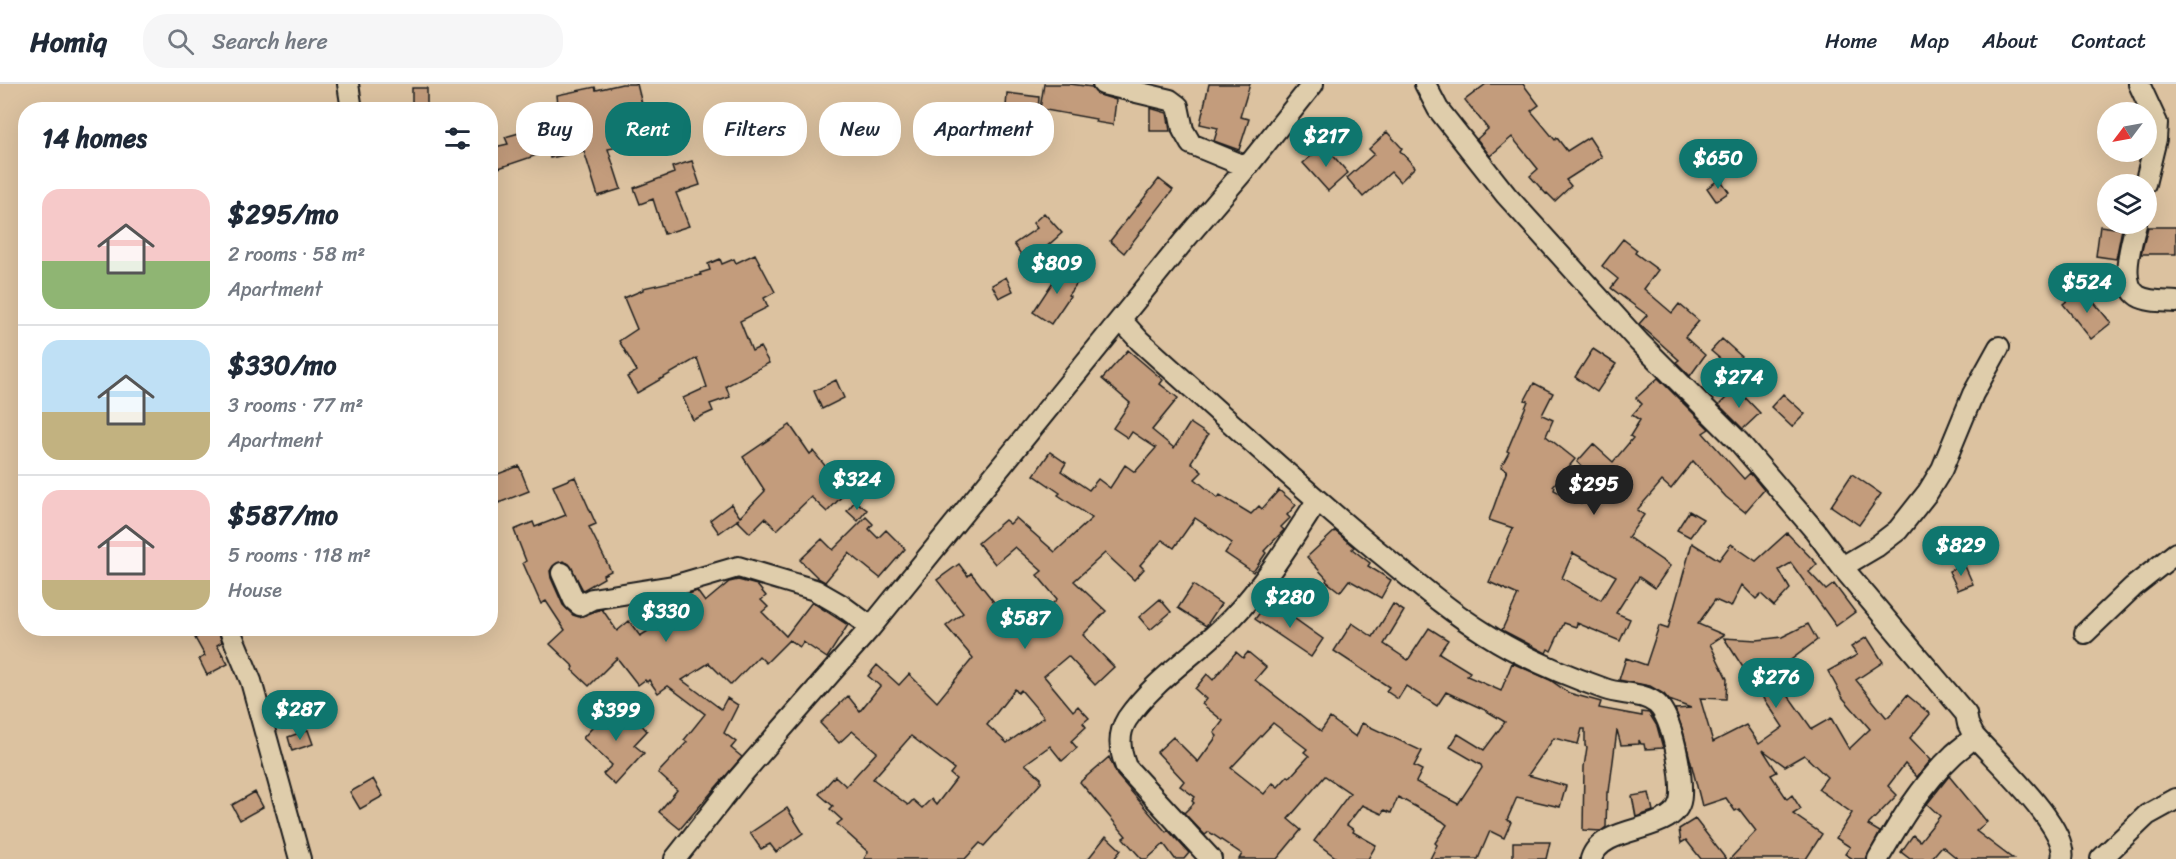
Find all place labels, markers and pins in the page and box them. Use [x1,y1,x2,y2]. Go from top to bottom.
pin: $217 [1290,117,1362,168]
pin: $650 [1682,139,1754,190]
pin: $809 [1021,244,1093,295]
pin: $524 [2051,263,2123,314]
pin: $274 [1703,358,1775,409]
pin: $324 [821,460,893,511]
pin: $295 [1558,465,1630,516]
pin: $829 [1925,526,1997,577]
pin: $280 [1254,578,1326,629]
pin: $330 [630,592,702,643]
pin: $587 [989,599,1061,650]
pin: $276 [1740,658,1812,709]
pin: $287 [264,690,336,741]
pin: $399 [580,691,652,742]

